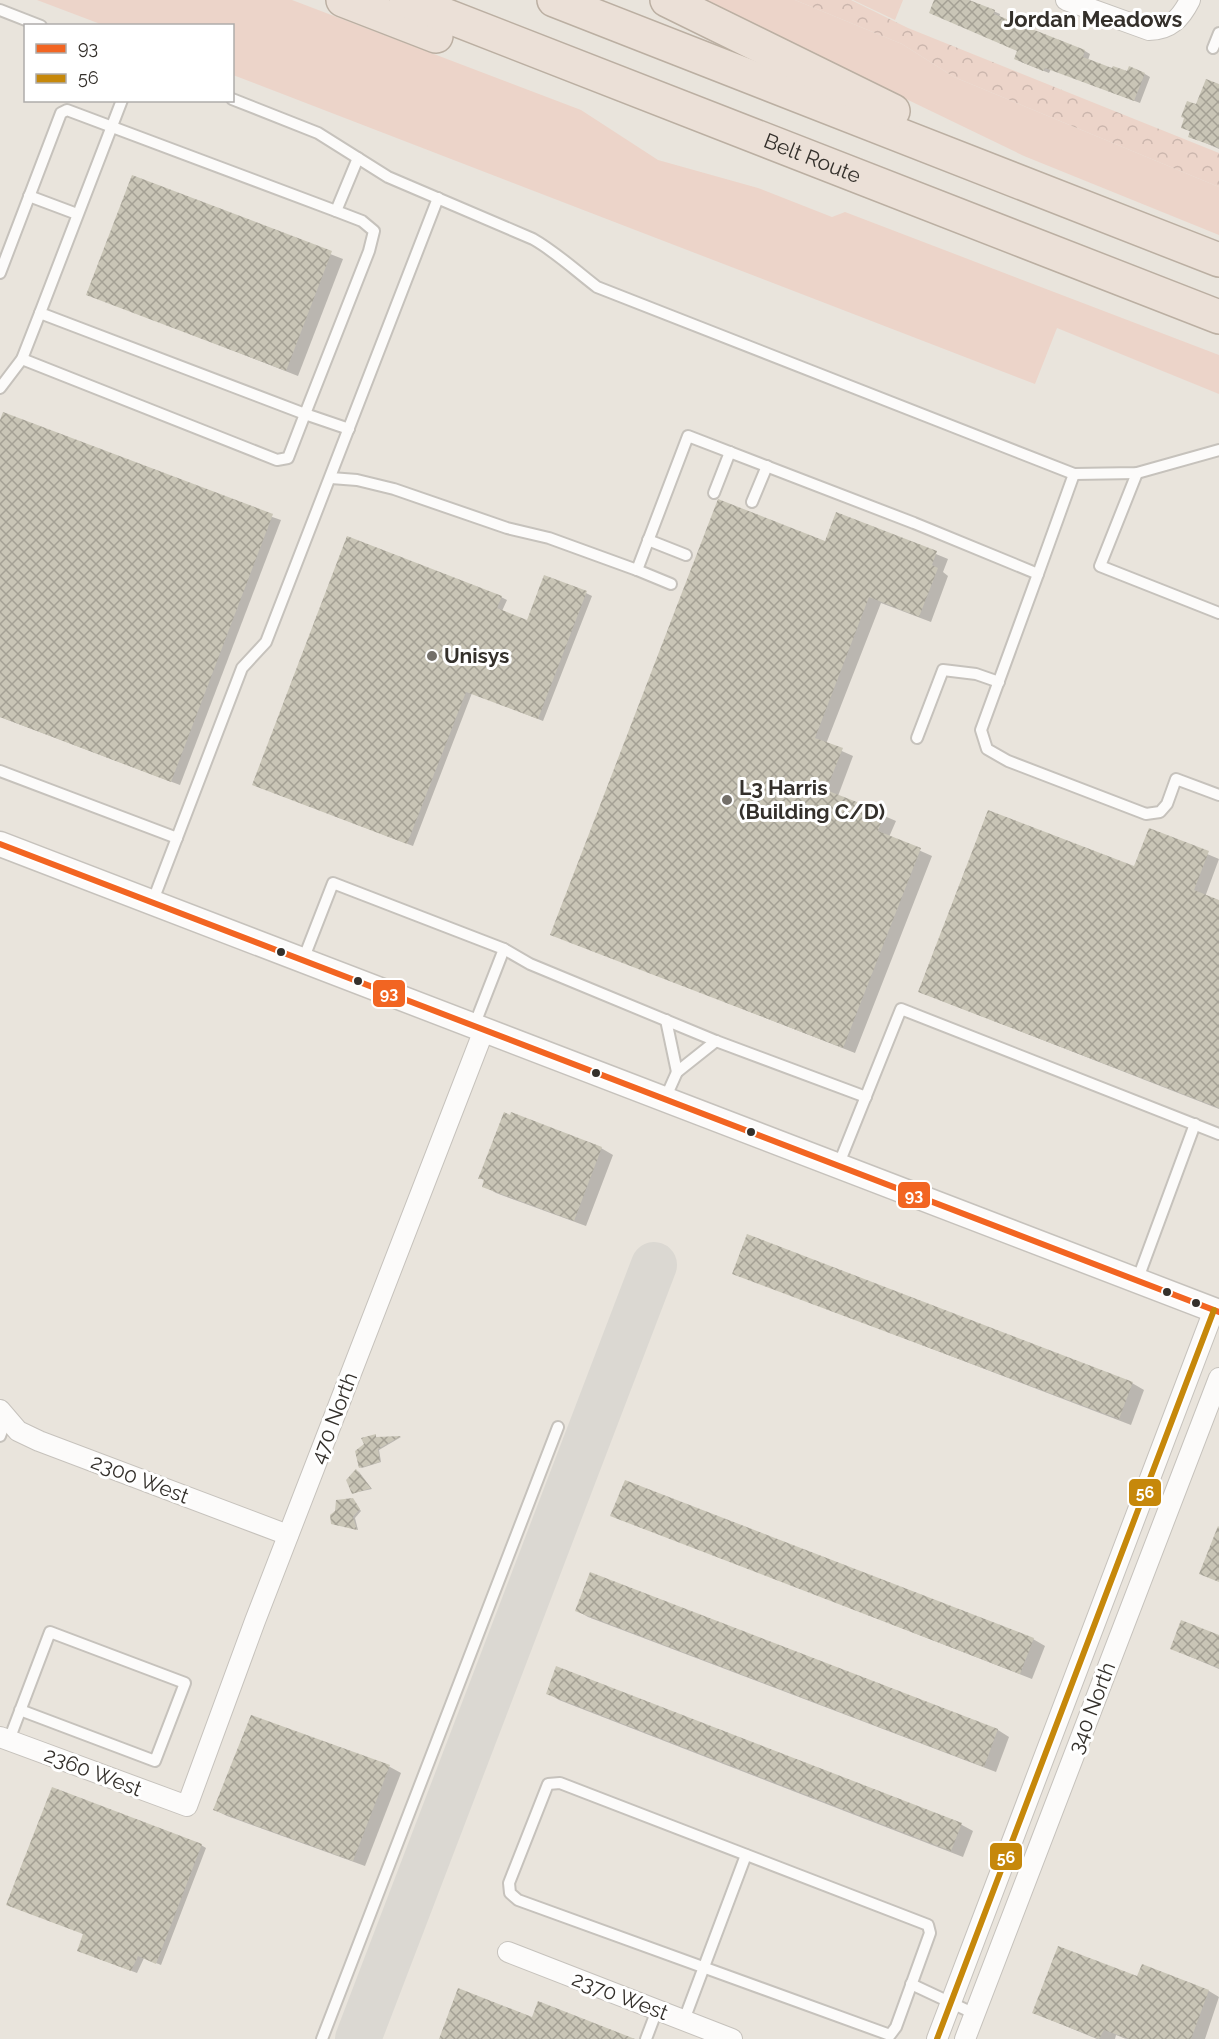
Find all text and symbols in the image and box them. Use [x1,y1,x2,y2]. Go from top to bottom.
district label: Jordan Meadows [1004,6,1182,32]
legend [24,24,234,102]
text: 93 [78,37,98,58]
text: 56 [78,67,99,88]
street label: Belt Route [760,128,864,188]
place label: Unisys [444,643,509,668]
marker: Unisys [425,649,439,663]
place label: L3 Harris (Building C/D) [739,775,885,824]
marker: L3 Harris (Building C/D) [720,793,734,807]
unlabelled marker [275,946,287,958]
unlabelled marker [352,975,364,987]
line badge: 93 [372,979,406,1008]
text: 93 [380,984,398,1003]
unlabelled marker [590,1067,602,1079]
unlabelled marker [745,1126,757,1138]
line badge: 93 [897,1181,931,1209]
text: 93 [905,1186,923,1205]
unlabelled marker [1161,1286,1173,1298]
unlabelled marker [1190,1297,1202,1309]
street label: 470 North [305,1369,362,1467]
street label: 2300 West [88,1448,193,1509]
line badge: 56 [1128,1478,1162,1507]
text: 56 [1136,1483,1155,1502]
street label: 340 North [1063,1658,1120,1757]
street label: 2360 West [41,1742,145,1802]
line badge: 56 [989,1842,1023,1871]
text: 56 [997,1848,1016,1867]
street label: 2370 West [569,1966,672,2025]

